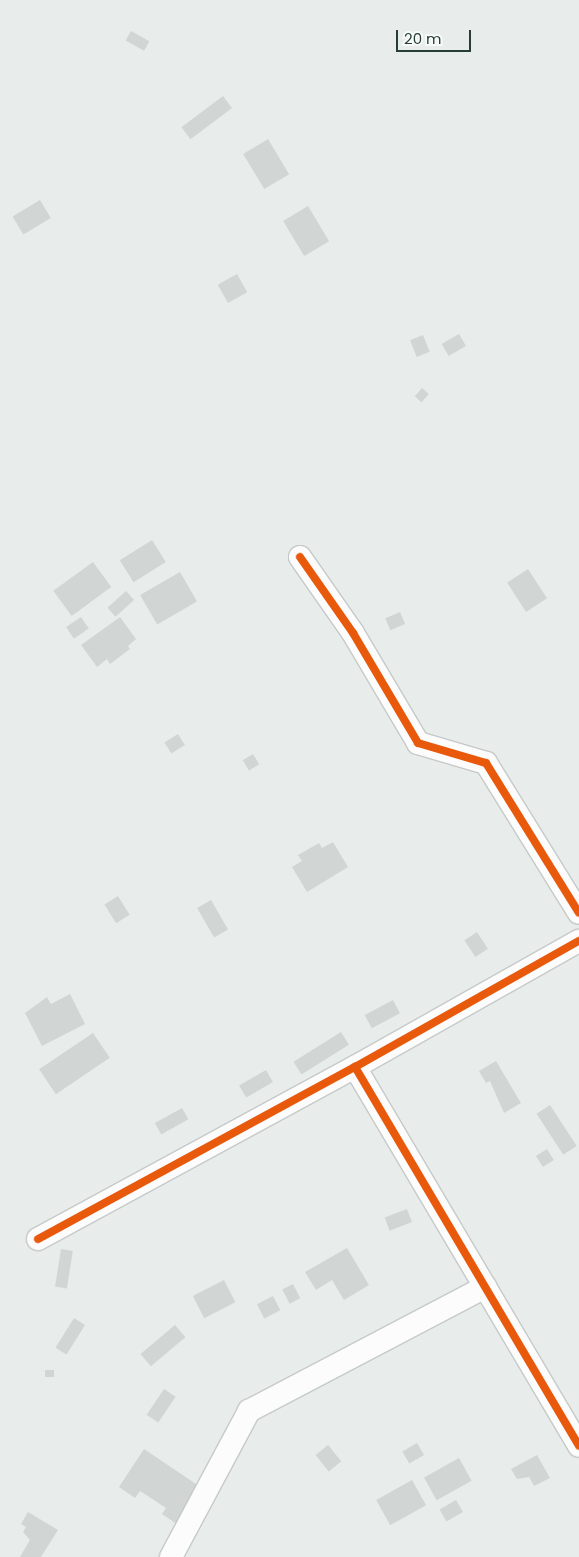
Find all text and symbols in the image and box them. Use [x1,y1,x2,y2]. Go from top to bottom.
scale bar [399,20,474,52]
text: 20 m [404,28,442,49]

